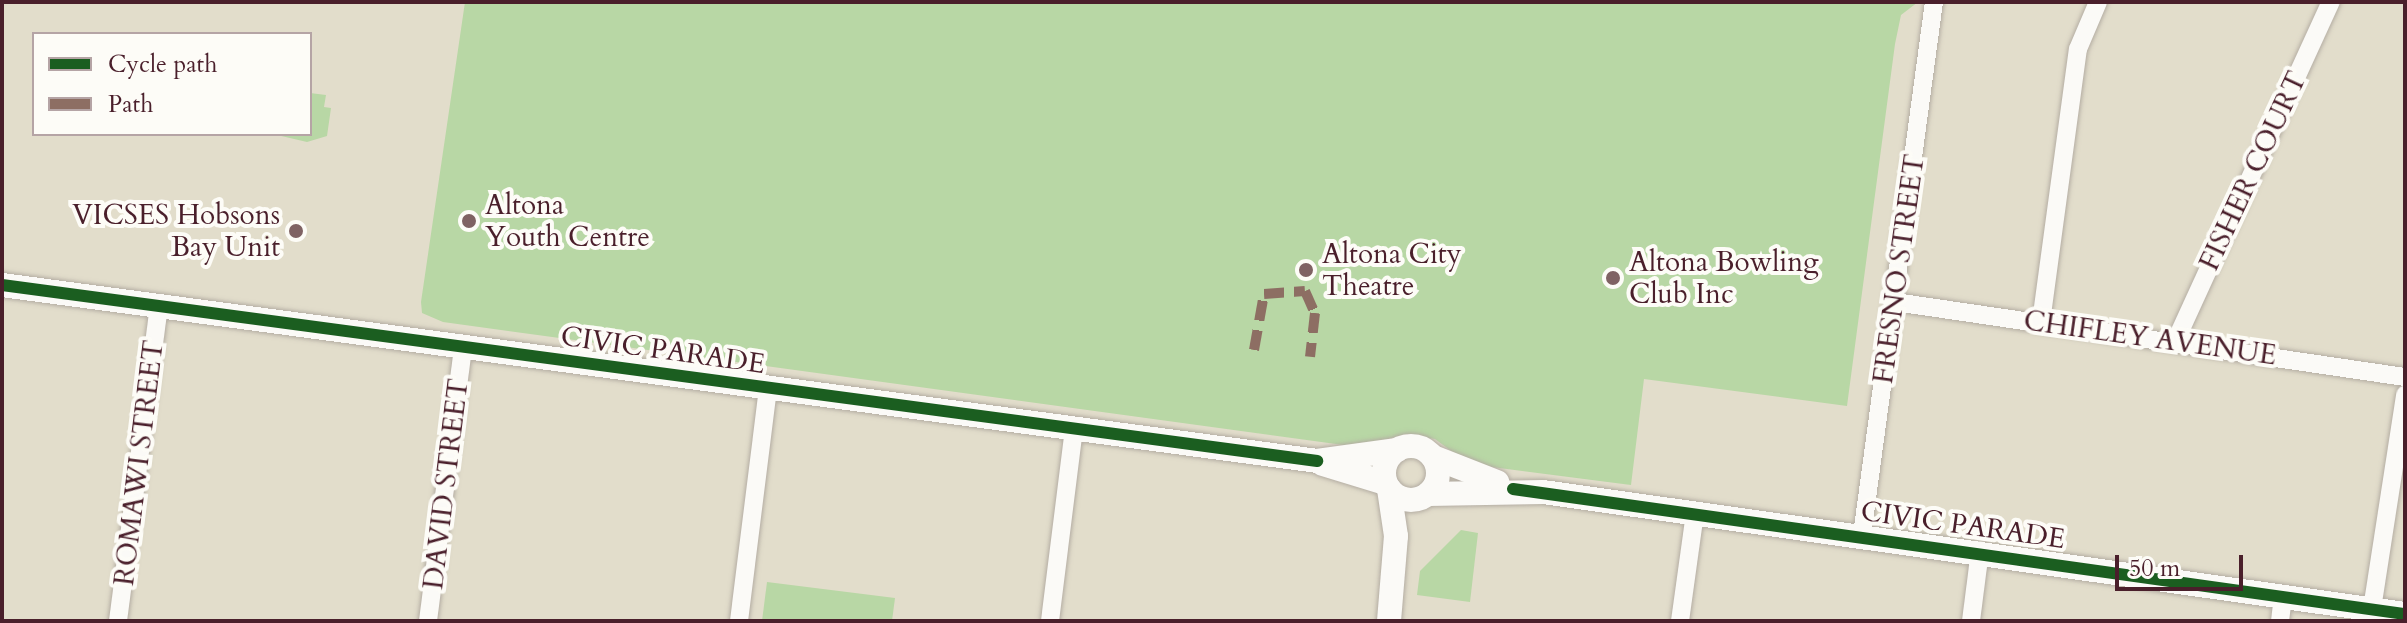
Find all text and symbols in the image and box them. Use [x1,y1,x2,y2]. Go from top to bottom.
legend [32,32,312,136]
text: Cycle path [108,48,217,81]
street label: FISHER COURT [2192,66,2314,276]
text: Path [108,88,153,121]
street label: FRESNO STREET [1866,152,1932,386]
place label: Altona Youth Centre [485,188,650,254]
place label: VICSES Hobsons Bay Unit [72,198,280,264]
marker: Altona Youth Centre [460,212,478,230]
marker: VICSES Hobsons Bay Unit [287,222,305,240]
place label: Altona City Theatre [1322,237,1461,303]
place label: Altona Bowling Club Inc [1629,245,1819,311]
marker: Altona City Theatre [1297,261,1315,279]
marker: Altona Bowling Club Inc [1604,269,1622,287]
street label: CHIFLEY AVENUE [2022,304,2278,372]
street label: CIVIC PARADE [559,319,767,381]
street label: ROMAWI STREET [107,338,171,588]
street label: DAVID STREET [416,377,476,591]
street label: CIVIC PARADE [1859,494,2067,556]
scale bar [2119,539,2247,589]
text: 50 m [2129,552,2180,585]

